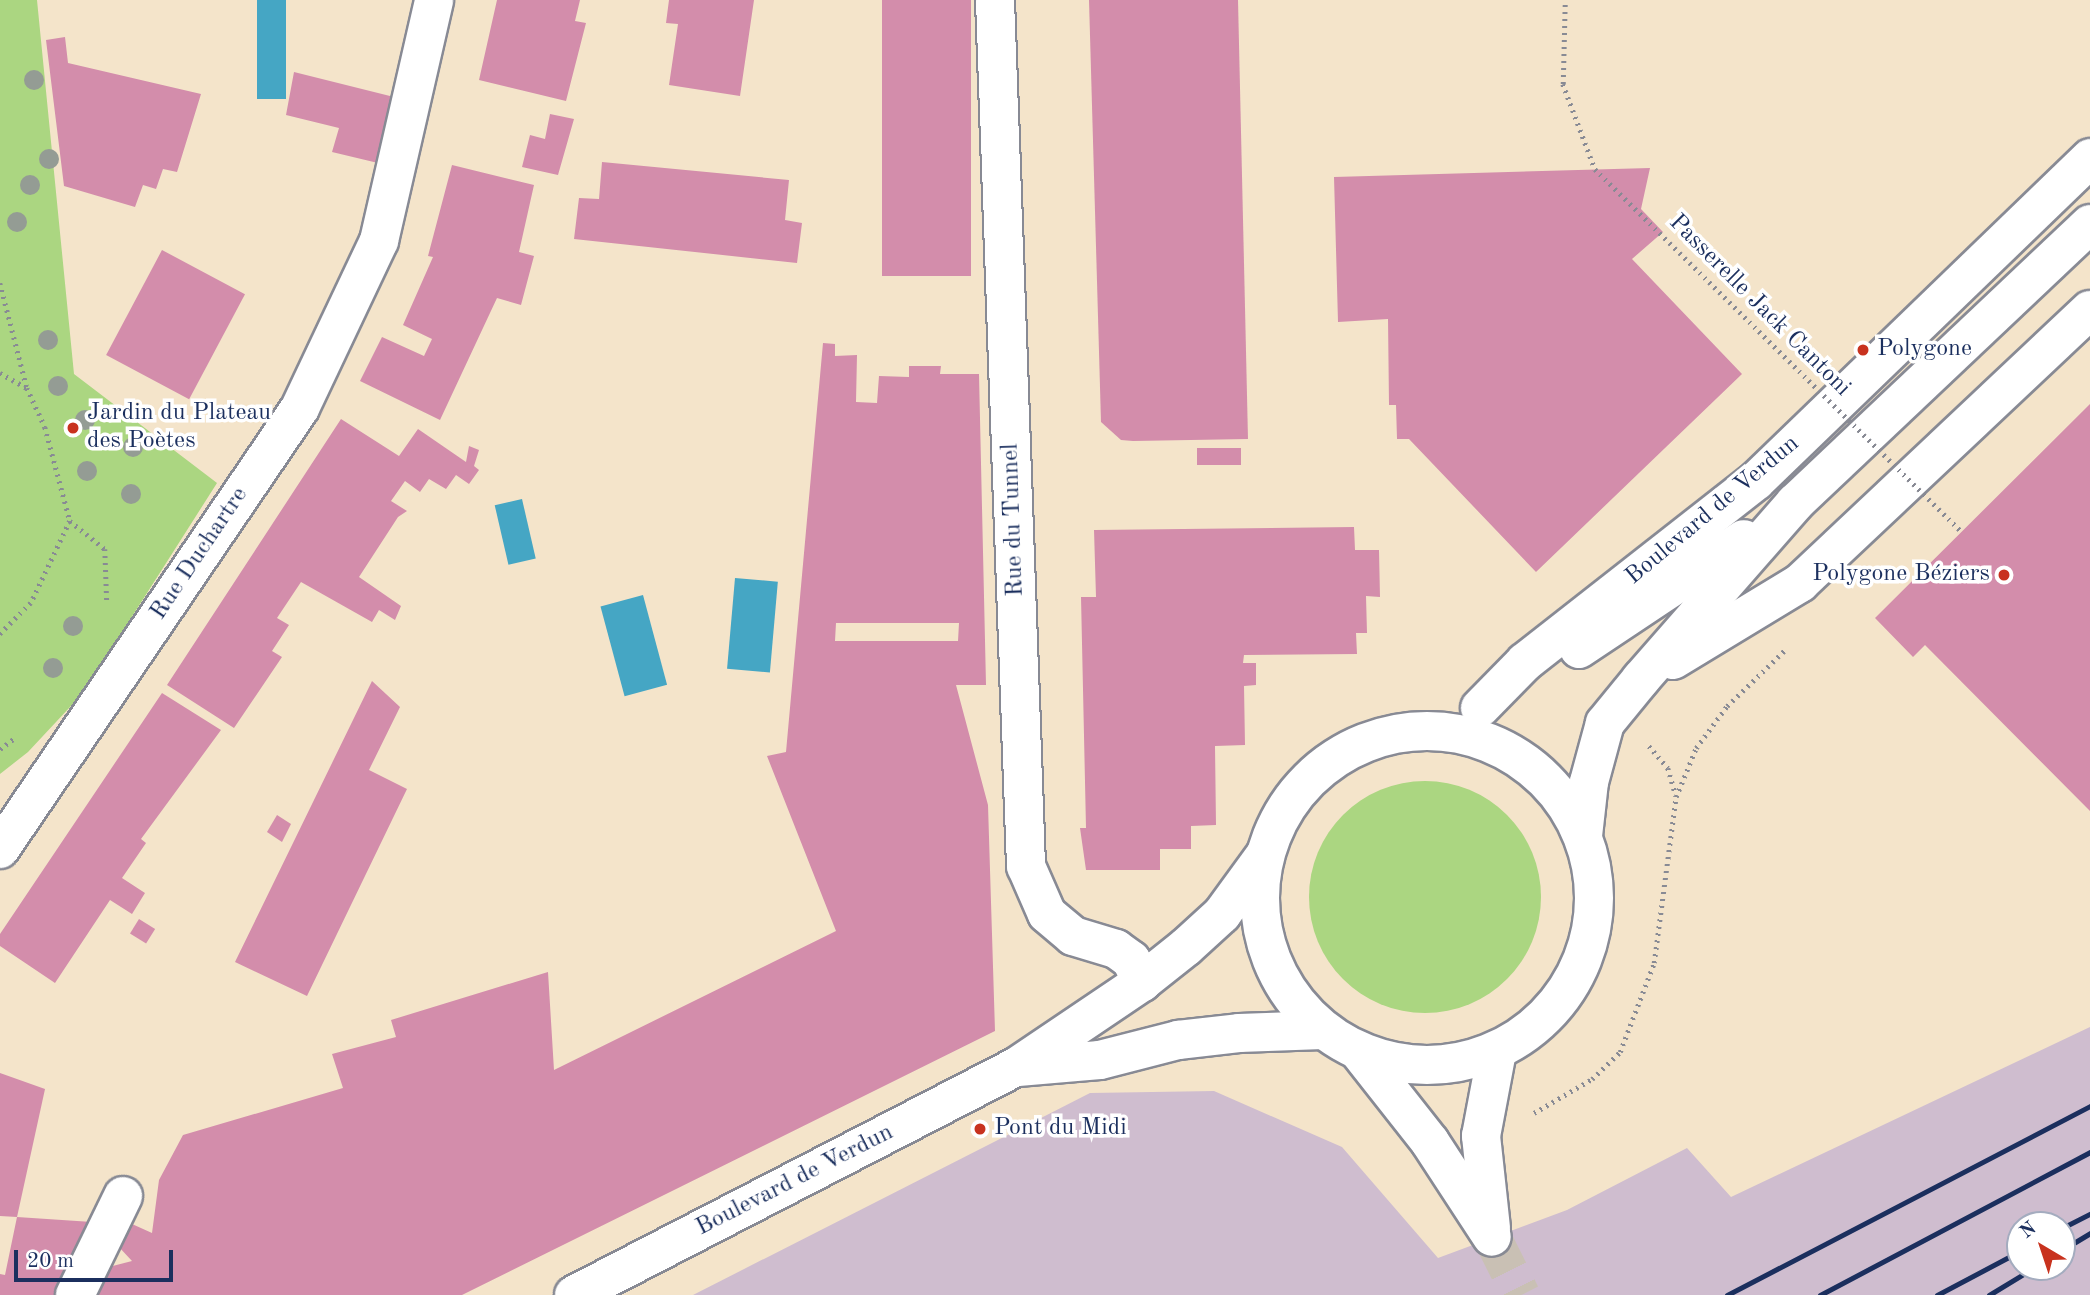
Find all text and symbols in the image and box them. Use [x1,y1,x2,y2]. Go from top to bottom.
street label: Passerelle Jack Cantoni [1662,209,1856,403]
place label: Polygone [1877,336,1972,364]
marker: Polygone [1855,342,1871,358]
place label: Jardin du Plateau des Poètes [87,400,271,456]
marker: Jardin du Plateau des Poètes [65,420,81,436]
street label: Boulevard de Verdun [1620,430,1806,592]
street label: Rue du Tunnel [997,443,1031,597]
street label: Rue Duchartre [145,482,255,626]
place label: Polygone Béziers [1812,561,1990,589]
marker: Polygone Béziers [1996,567,2012,583]
place label: Pont du Midi [994,1115,1127,1143]
street label: Boulevard de Verdun [692,1119,898,1243]
marker: Pont du Midi [972,1121,988,1137]
north arrow [2006,1211,2076,1281]
text: N [2017,1219,2040,1243]
scale bar [18,1236,177,1280]
text: 20 m [27,1251,74,1272]

